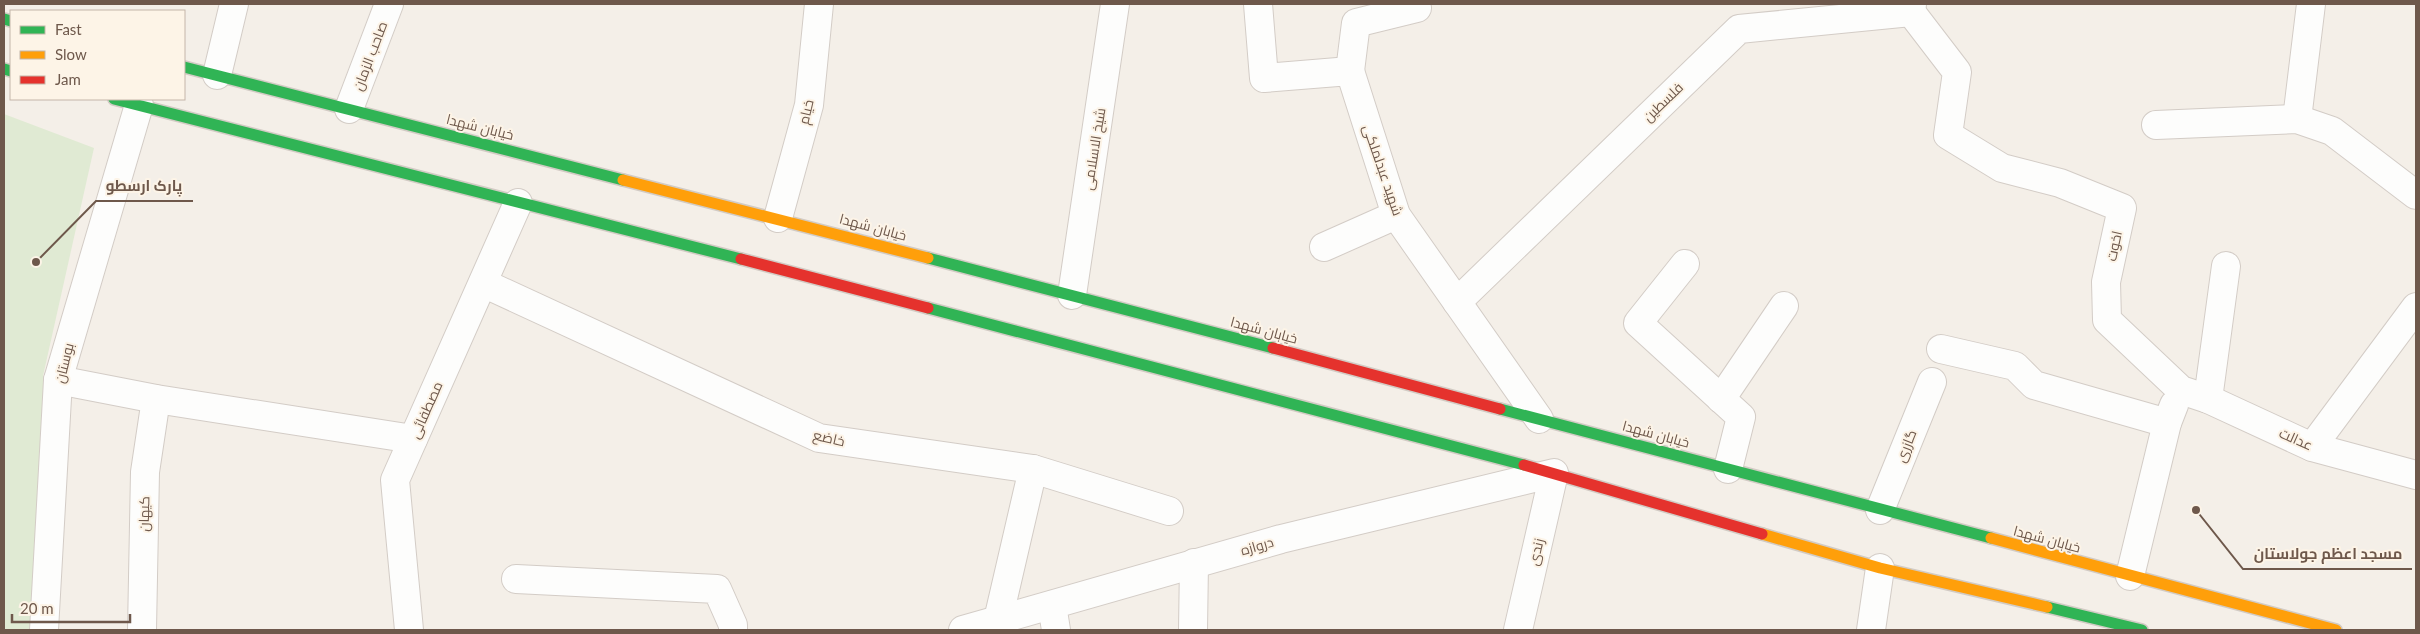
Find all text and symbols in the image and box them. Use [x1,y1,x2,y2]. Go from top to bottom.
legend [10,10,185,100]
street label: صاحب الزمان [349,19,390,93]
text: Fast [55,20,82,38]
text: Slow [55,45,87,63]
text: Jam [55,70,81,88]
street label: فلسطین [1639,78,1686,125]
street label: خیام [794,98,819,126]
street label: شیخ الاسلامی [1079,107,1109,191]
street label: خیابان شهدا [445,110,516,143]
street label: شهید عبدلملکی [1360,122,1407,218]
callout: پارک ارسطو [96,171,193,201]
text: پارک ارسطو [106,176,183,197]
street label: خیابان شهدا [838,209,909,244]
street label: اخوت [2102,229,2125,263]
street label: خیابان شهدا [1229,312,1300,347]
street label: بوستان [50,341,77,385]
street label: مصطفائی [405,379,446,441]
street label: خیابان شهدا [1621,416,1692,451]
street label: عدالت [2277,424,2316,453]
street label: خاضع [811,426,847,450]
street label: گازری [1891,427,1920,465]
street label: کیهان [135,496,152,532]
street label: خیابان شهدا [2012,521,2083,556]
street label: دروازه [1238,533,1275,558]
street label: زندی [1524,537,1547,567]
callout: مسجد اعظم جولاستان [2243,539,2412,569]
text: مسجد اعظم جولاستان [2254,544,2402,564]
scale bar [12,592,130,624]
text: 20 m [20,599,54,617]

